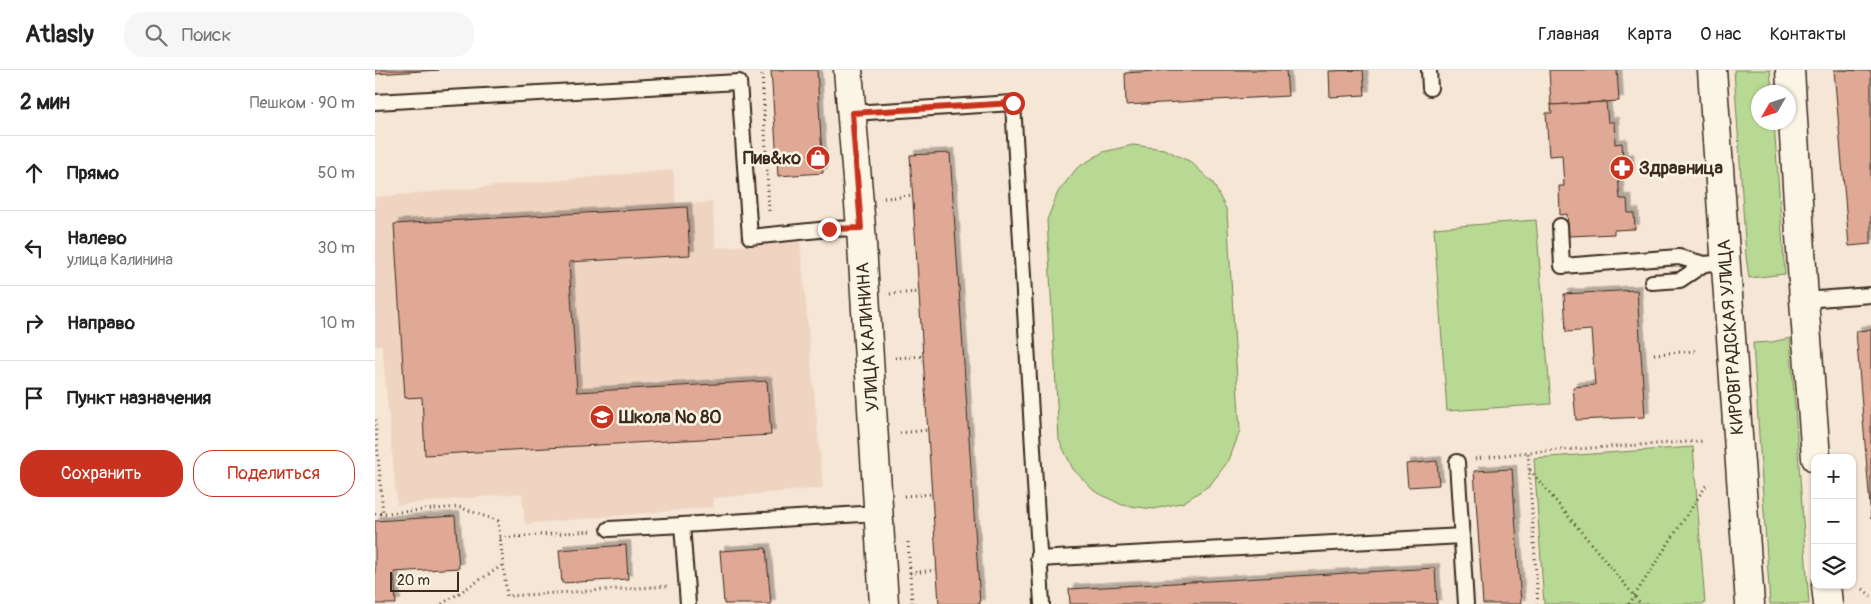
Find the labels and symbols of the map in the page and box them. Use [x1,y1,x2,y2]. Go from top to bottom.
north arrow [1751,85,1796,130]
route start [1002,92,1025,115]
shop icon: Пив&ко [805,145,831,171]
place label: Пив&ко [743,147,801,170]
pharmacy icon: Здравница [1609,155,1635,181]
place label: Здравница [1639,157,1724,180]
route end [818,218,841,241]
street label: КИРОВГРАДСКАЯ УЛИЦА [1713,238,1749,436]
street label: УЛИЦА КАЛИНИНА [851,261,885,412]
school or university icon: Школа № 80 [589,404,615,430]
place label: Школа № 80 [618,406,722,429]
scale bar [390,569,459,592]

